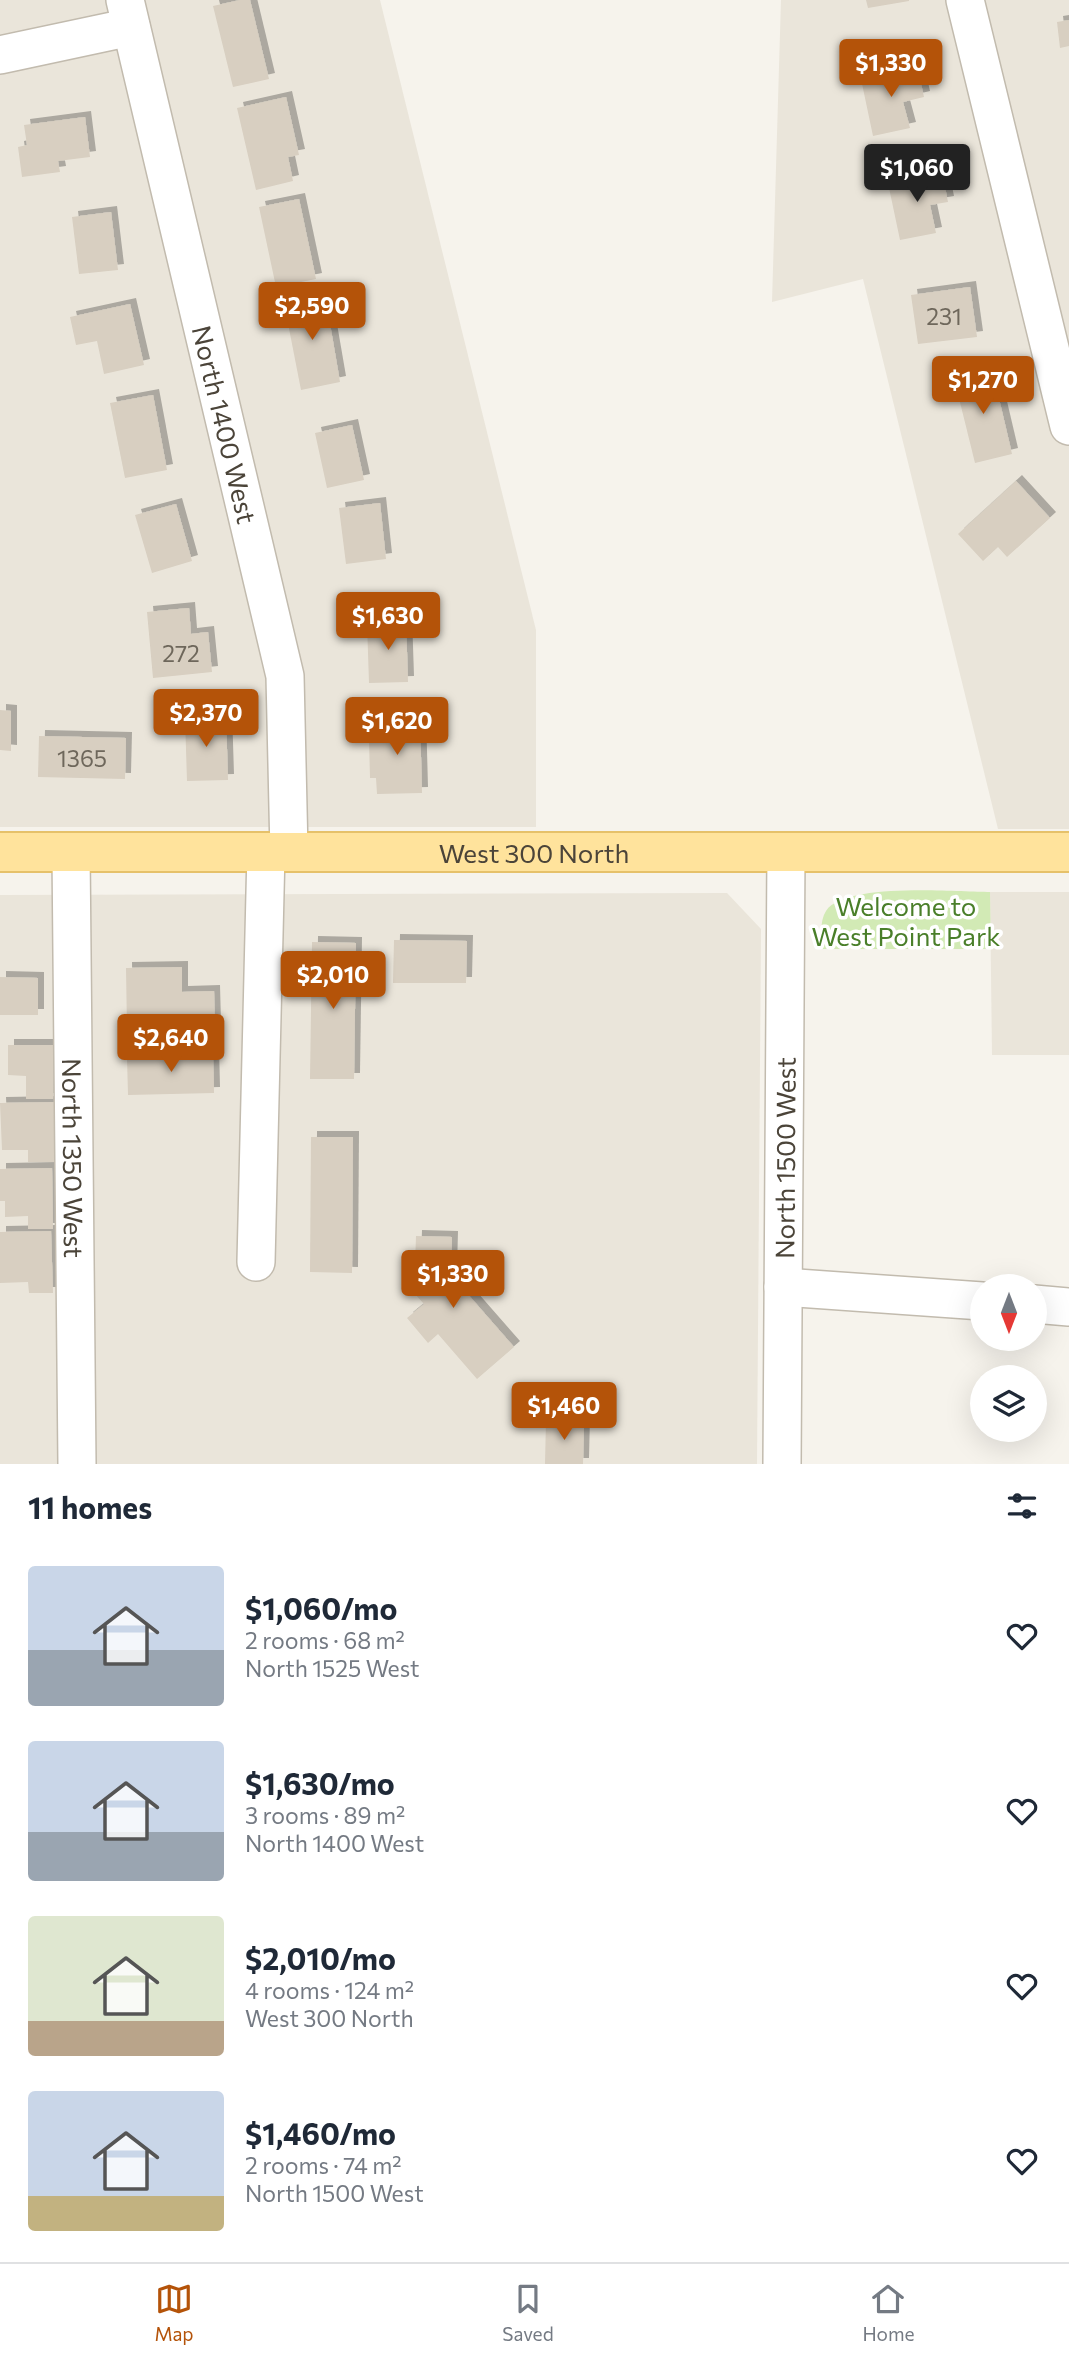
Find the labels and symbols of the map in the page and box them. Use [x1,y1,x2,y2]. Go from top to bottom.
pin: $1,330 [834,40,948,99]
pin: $1,060 [860,144,974,204]
pin: $2,590 [255,282,369,342]
house number: 231 [926,302,962,330]
street label: North 1400 West [187,322,264,526]
pin: $1,270 [926,356,1040,416]
pin: $1,630 [331,592,445,652]
house number: 272 [162,639,200,667]
pin: $2,370 [149,690,263,749]
pin: $1,620 [340,698,454,757]
house number: 1365 [57,744,107,772]
street label: West 300 North [439,837,629,868]
park label: Welcome to West Point Park [812,890,1000,951]
pin: $2,010 [276,951,390,1011]
pin: $2,640 [114,1014,228,1074]
street label: North 1500 West [768,1057,800,1259]
street label: North 1350 West [58,1058,90,1258]
pin: $1,330 [396,1250,510,1310]
north arrow [970,1274,1046,1351]
pin: $1,460 [507,1382,621,1442]

